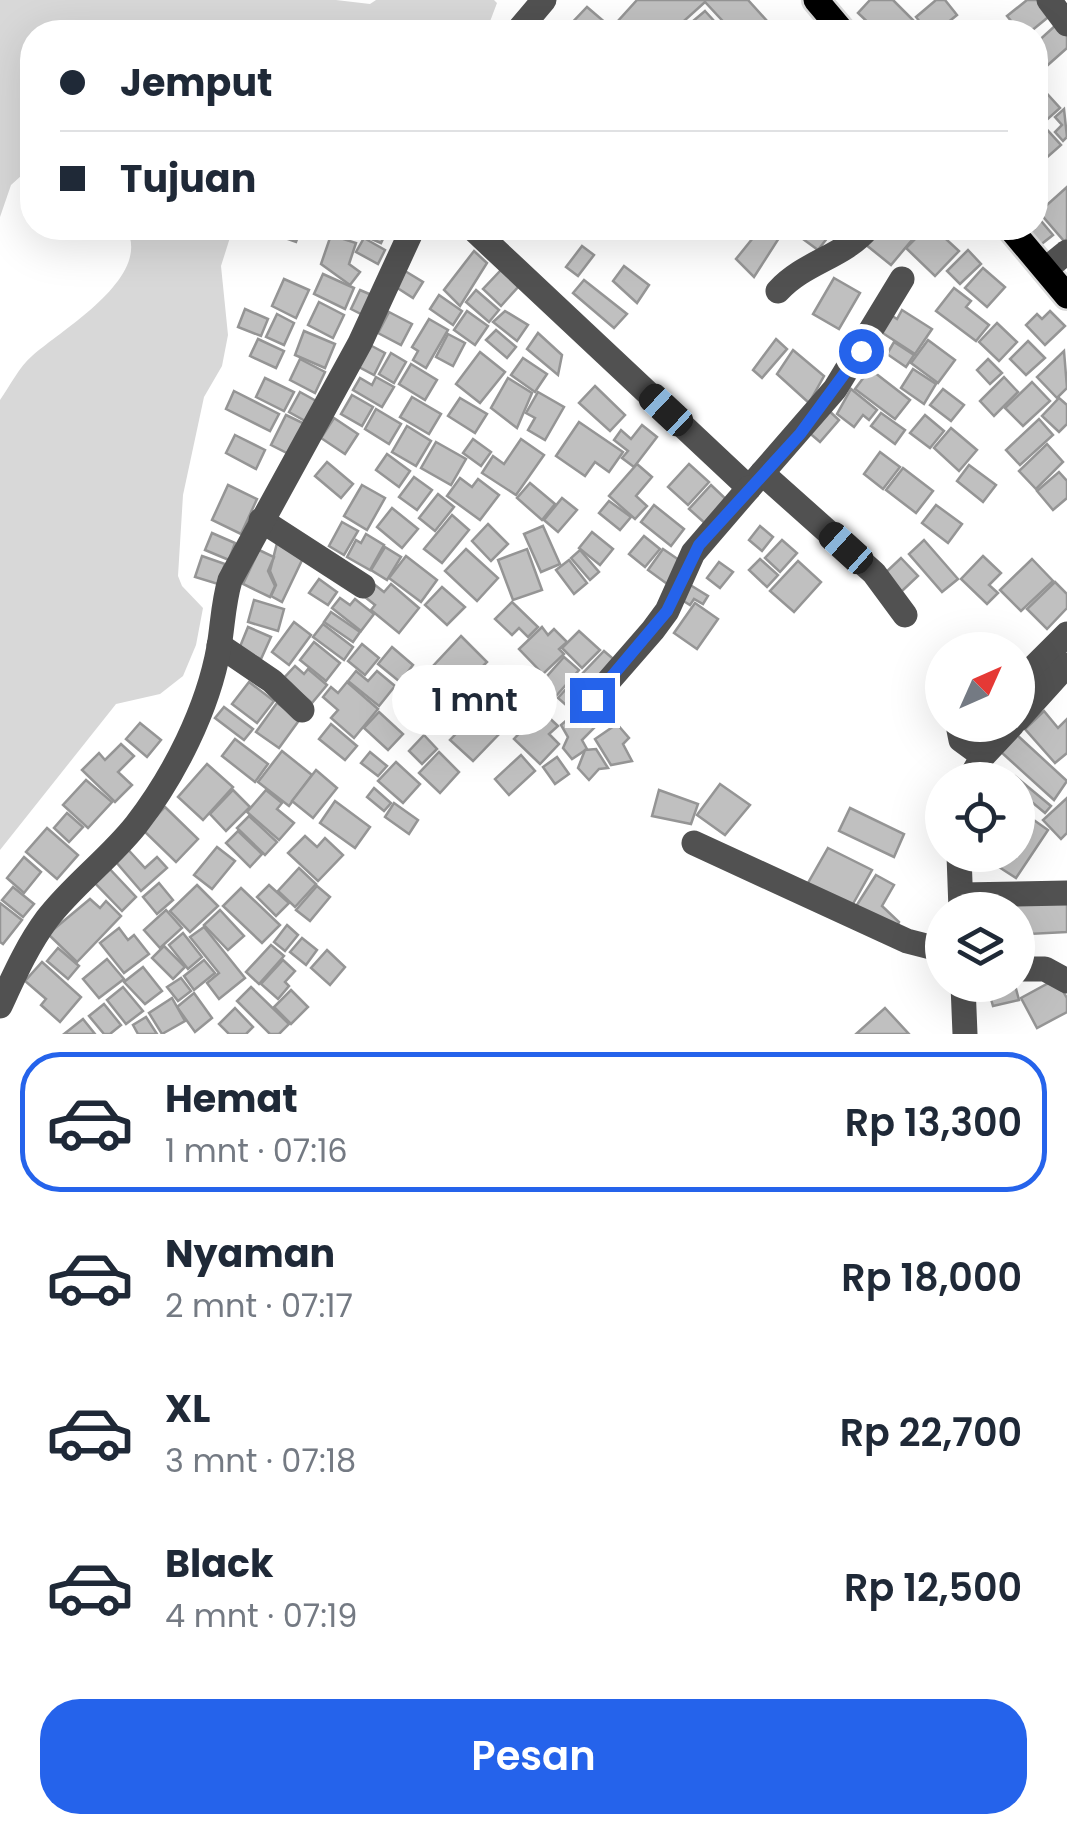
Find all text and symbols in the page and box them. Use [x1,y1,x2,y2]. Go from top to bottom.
text: Jemput [120,56,272,109]
text: Tujuan [120,152,256,205]
route start [839,329,884,374]
car [634,379,698,441]
car [814,517,878,579]
north arrow [925,632,1035,742]
map controls [925,632,1035,1002]
callout: 1 mnt [392,665,557,735]
text: 1 mnt [431,677,518,722]
route end [570,678,615,723]
button: locate [925,762,1035,872]
button: layers [925,892,1035,1002]
text: Hemat [165,1072,298,1125]
icon: car [45,1077,135,1167]
text: Rp 13,300 [845,1096,1022,1149]
text: 1 mnt · 07:16 [165,1128,348,1173]
text: Nyaman [165,1227,335,1280]
icon: car [45,1232,135,1322]
text: Rp 18,000 [841,1251,1022,1304]
text: 2 mnt · 07:17 [165,1283,353,1328]
text: XL [165,1382,210,1435]
icon: car [45,1387,135,1477]
text: Rp 22,700 [840,1406,1022,1459]
text: 3 mnt · 07:18 [165,1438,356,1483]
text: Black [165,1537,274,1590]
icon: car [45,1542,135,1632]
text: Rp 12,500 [844,1561,1022,1614]
text: 4 mnt · 07:19 [165,1593,357,1638]
button: Pesan [40,1699,1027,1814]

